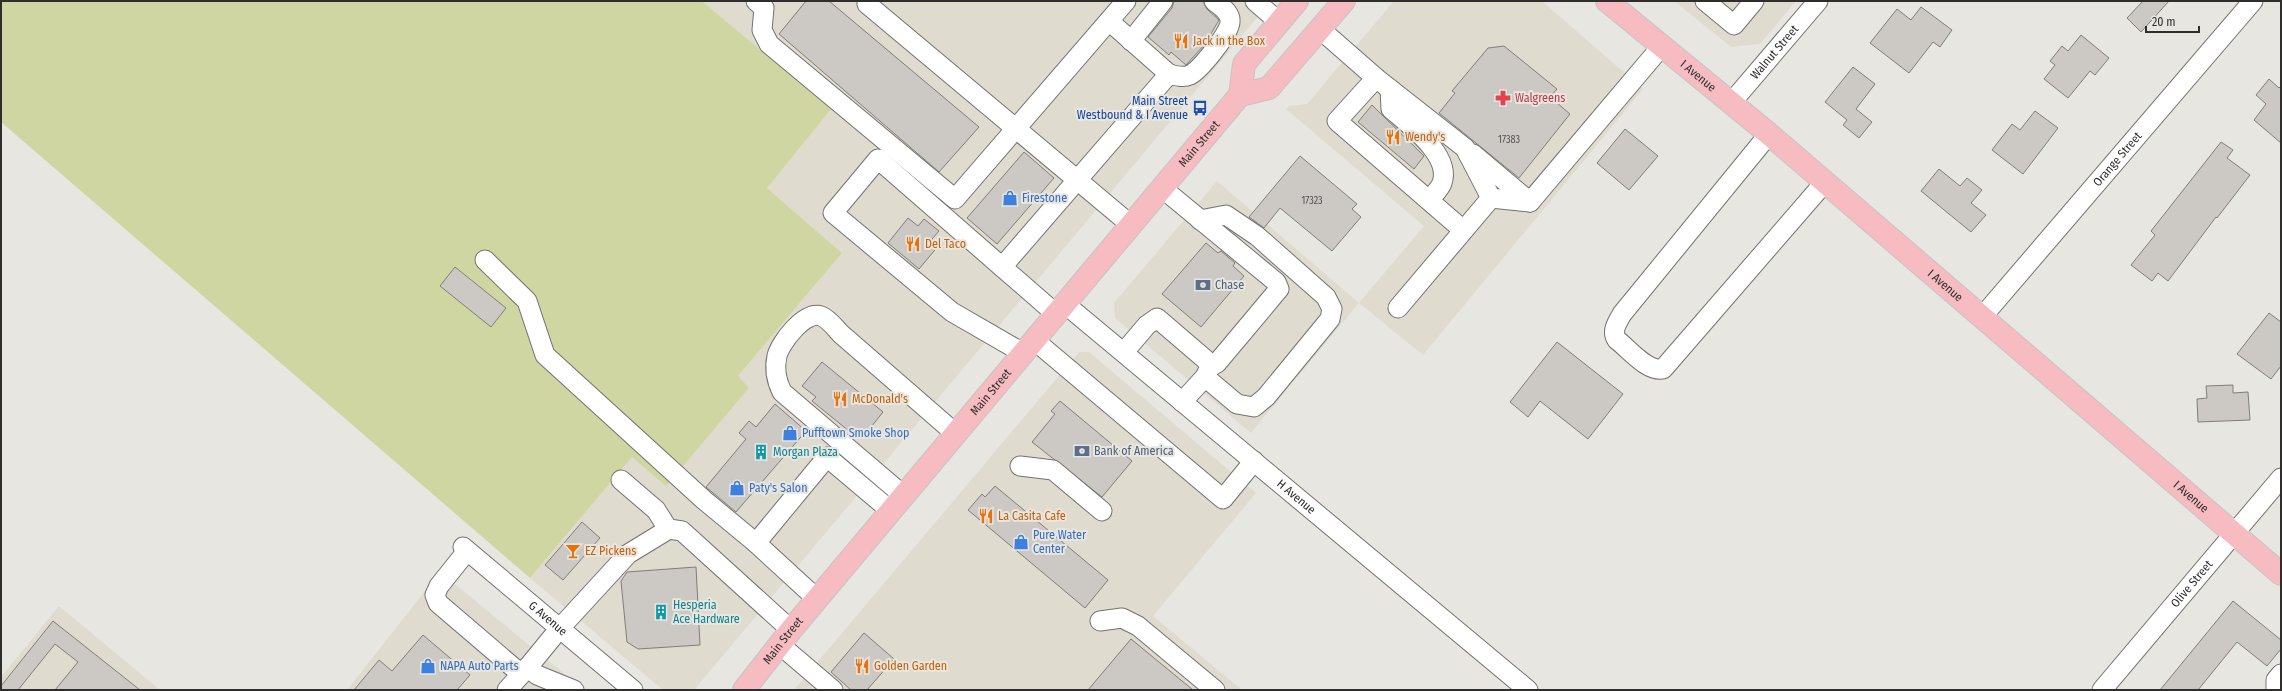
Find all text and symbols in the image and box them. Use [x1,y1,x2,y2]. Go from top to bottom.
scale bar [2146,8,2199,34]
text: 20 m [2152,15,2176,29]
street label: Walnut Street [1748,22,1801,82]
restaurant icon: Jack in the Box [1172,32,1190,50]
place label: Jack in the Box [1193,34,1266,48]
street label: I Avenue [1677,57,1719,95]
pharmacy icon: Walgreens [1494,89,1512,107]
place label: Walgreens [1515,91,1565,105]
place label: Main Street Westbound & I Avenue [1077,94,1188,122]
bus stop icon: Main Street Westbound & I Avenue [1191,99,1209,117]
street label: Main Street [1176,118,1223,170]
restaurant icon: Wendy's [1384,128,1402,146]
street label: Orange Street [2090,129,2145,189]
place label: Wendy's [1405,130,1445,144]
house number: 17383 [1498,134,1520,146]
shop icon: Firestone [1001,189,1019,207]
place label: Firestone [1022,191,1067,205]
house number: 17323 [1301,195,1323,207]
restaurant icon: Del Taco [904,235,922,253]
place label: Del Taco [925,237,966,251]
street label: I Avenue [1925,266,1966,305]
bank icon: Chase [1194,276,1212,294]
place label: Chase [1215,278,1244,292]
street label: Main Street [967,366,1014,418]
restaurant icon: McDonald's [831,390,849,408]
place label: McDonald's [852,392,908,406]
shop icon: Pufftown Smoke Shop [781,424,799,442]
place label: Pufftown Smoke Shop [802,426,909,440]
bank icon: Bank of America [1073,442,1091,460]
building icon: Morgan Plaza [752,443,770,461]
place label: Bank of America [1094,444,1174,458]
place label: Morgan Plaza [773,445,838,459]
street label: H Avenue [1274,477,1318,517]
street label: I Avenue [2170,478,2212,516]
shop icon: Paty's Salon [728,479,746,497]
place label: Paty's Salon [749,481,807,495]
restaurant icon: La Casita Cafe [977,507,995,525]
place label: La Casita Cafe [998,509,1066,523]
place label: Pure Water Center [1033,528,1087,556]
shop icon: Pure Water Center [1012,533,1030,551]
bar icon: EZ Pickens [564,542,582,560]
place label: EZ Pickens [585,544,636,558]
street label: Olive Street [2168,557,2216,610]
street label: G Avenue [526,598,570,639]
place label: Hesperia Ace Hardware [673,598,740,626]
building icon: Hesperia Ace Hardware [652,603,670,621]
street label: Main Street [760,614,806,667]
shop icon: NAPA Auto Parts [419,657,437,675]
restaurant icon: Golden Garden [853,657,871,675]
place label: NAPA Auto Parts [440,659,519,673]
place label: Golden Garden [874,659,947,673]

